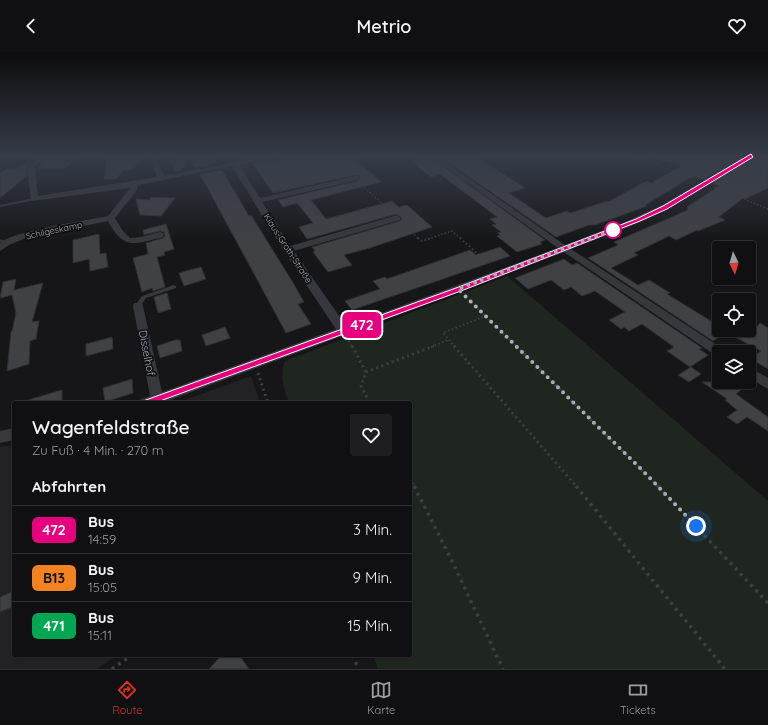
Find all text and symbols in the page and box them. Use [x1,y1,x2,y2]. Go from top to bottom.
icon: back [20,15,42,37]
text: Metrio [357,15,411,38]
icon: heart [726,15,748,37]
street label: Klaus-Groth-Straße [261,211,315,285]
street label: Schilgeskamp [25,219,84,241]
unlabelled marker [604,221,622,239]
north arrow [712,241,756,285]
map controls [712,241,756,389]
button: locate [712,293,756,337]
line badge: 472 [339,312,385,338]
text: 472 [350,316,374,334]
street label: Disselhof [136,329,158,377]
button: layers [712,345,756,389]
button: heart [350,414,392,456]
text: Wagenfeldstraße [32,415,190,439]
text: Zu Fuß · 4 Min. · 270 m [32,442,164,458]
text: Abfahrten [32,477,106,496]
text: Bus [88,512,114,531]
your location [686,516,706,536]
text: 3 Min. [353,520,392,539]
text: 472 [42,521,66,539]
text: 14:59 [88,531,116,547]
text: Bus [88,560,114,579]
text: 9 Min. [353,568,392,587]
text: B13 [43,569,65,587]
text: 15:05 [88,579,117,595]
text: Bus [88,608,114,627]
text: 15 Min. [347,616,392,635]
text: 471 [43,617,65,635]
text: 15:11 [88,627,112,643]
tab: Route [112,679,142,717]
tab: Karte [367,679,395,717]
tab: Tickets [620,679,656,717]

